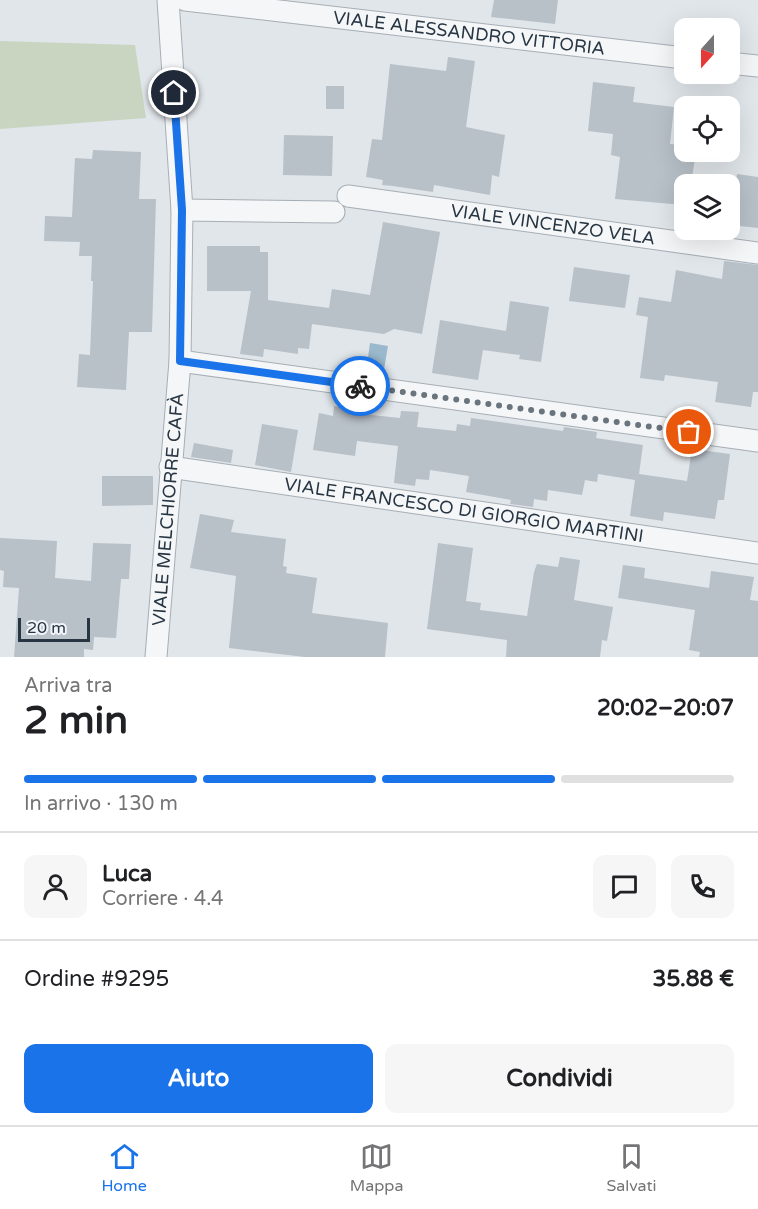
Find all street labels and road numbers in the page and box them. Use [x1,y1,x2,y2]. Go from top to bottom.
street label: VIALE ALESSANDRO VITTORIA [332,6,606,60]
street label: VIALE VINCENZO VELA [449,199,657,250]
street label: VIALE MELCHIORRE CAFÀ [148,392,188,627]
street label: VIALE FRANCESCO DI GIORGIO MARTINI [283,473,645,547]

